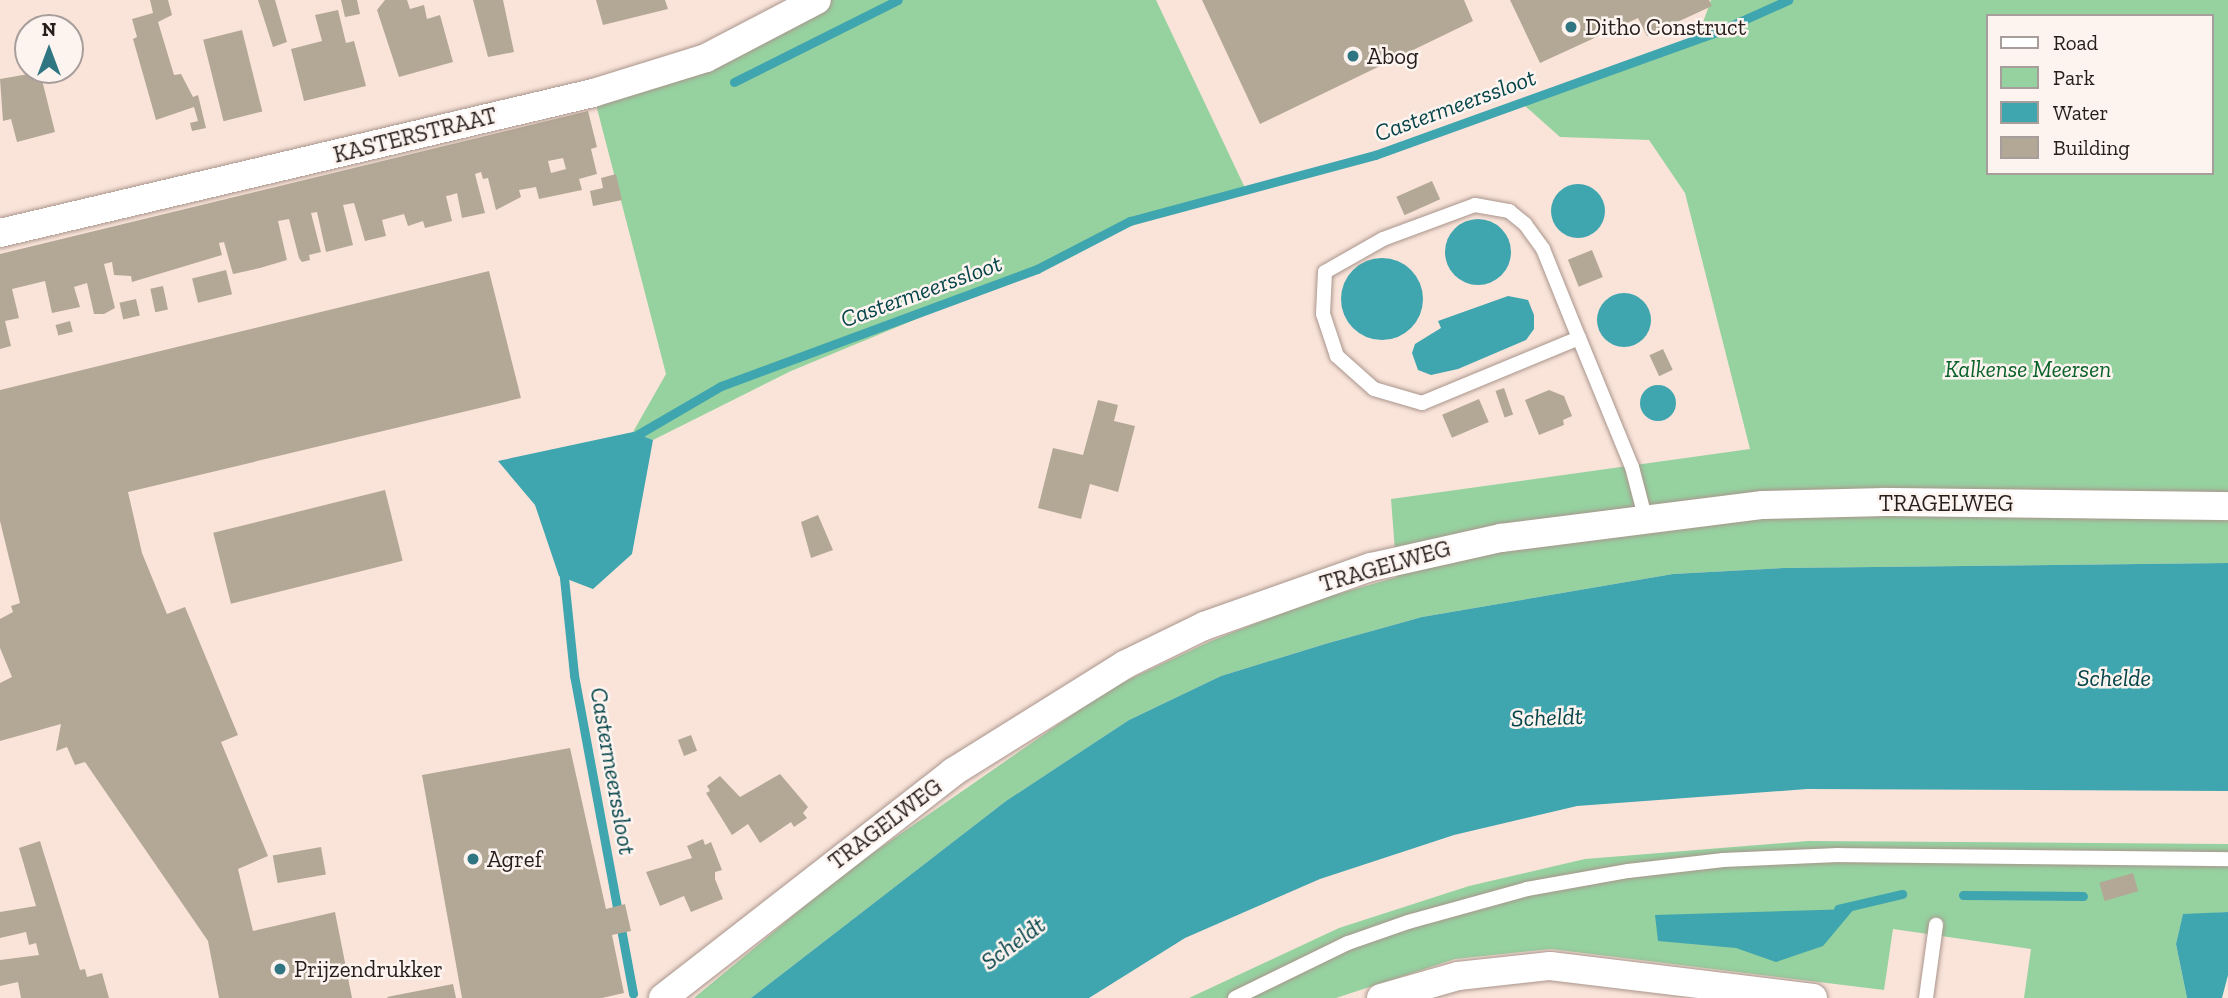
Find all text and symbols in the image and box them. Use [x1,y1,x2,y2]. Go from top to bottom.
place label: Ditho Construct [1585,13,1746,41]
north arrow [14,14,84,84]
legend [1986,14,2214,175]
text: N [42,18,56,41]
marker: Ditho Construct [1563,19,1579,35]
text: Road [2053,30,2098,55]
place label: Abog [1367,42,1419,70]
marker: Abog [1345,48,1361,64]
water label: Castermeerssloot [1370,63,1540,147]
text: Park [2053,65,2095,90]
text: Water [2053,100,2108,125]
street label: KASTERSTRAAT [330,101,500,169]
text: Building [2053,135,2130,160]
water label: Castermeerssloot [836,249,1006,333]
park label: Kalkense Meersen [1945,355,2111,383]
street label: TRAGELWEG [1879,489,2013,517]
street label: TRAGELWEG [1317,534,1453,598]
water label: Schelde [2077,664,2151,692]
water label: Castermeerssloot [584,685,642,857]
water label: Scheldt [1511,701,1583,733]
street label: TRAGELWEG [823,772,947,876]
place label: Agref [487,845,542,873]
marker: Agref [465,851,481,867]
water label: Scheldt [975,910,1051,976]
place label: Prijzendrukker [294,955,443,983]
marker: Prijzendrukker [272,961,288,977]

